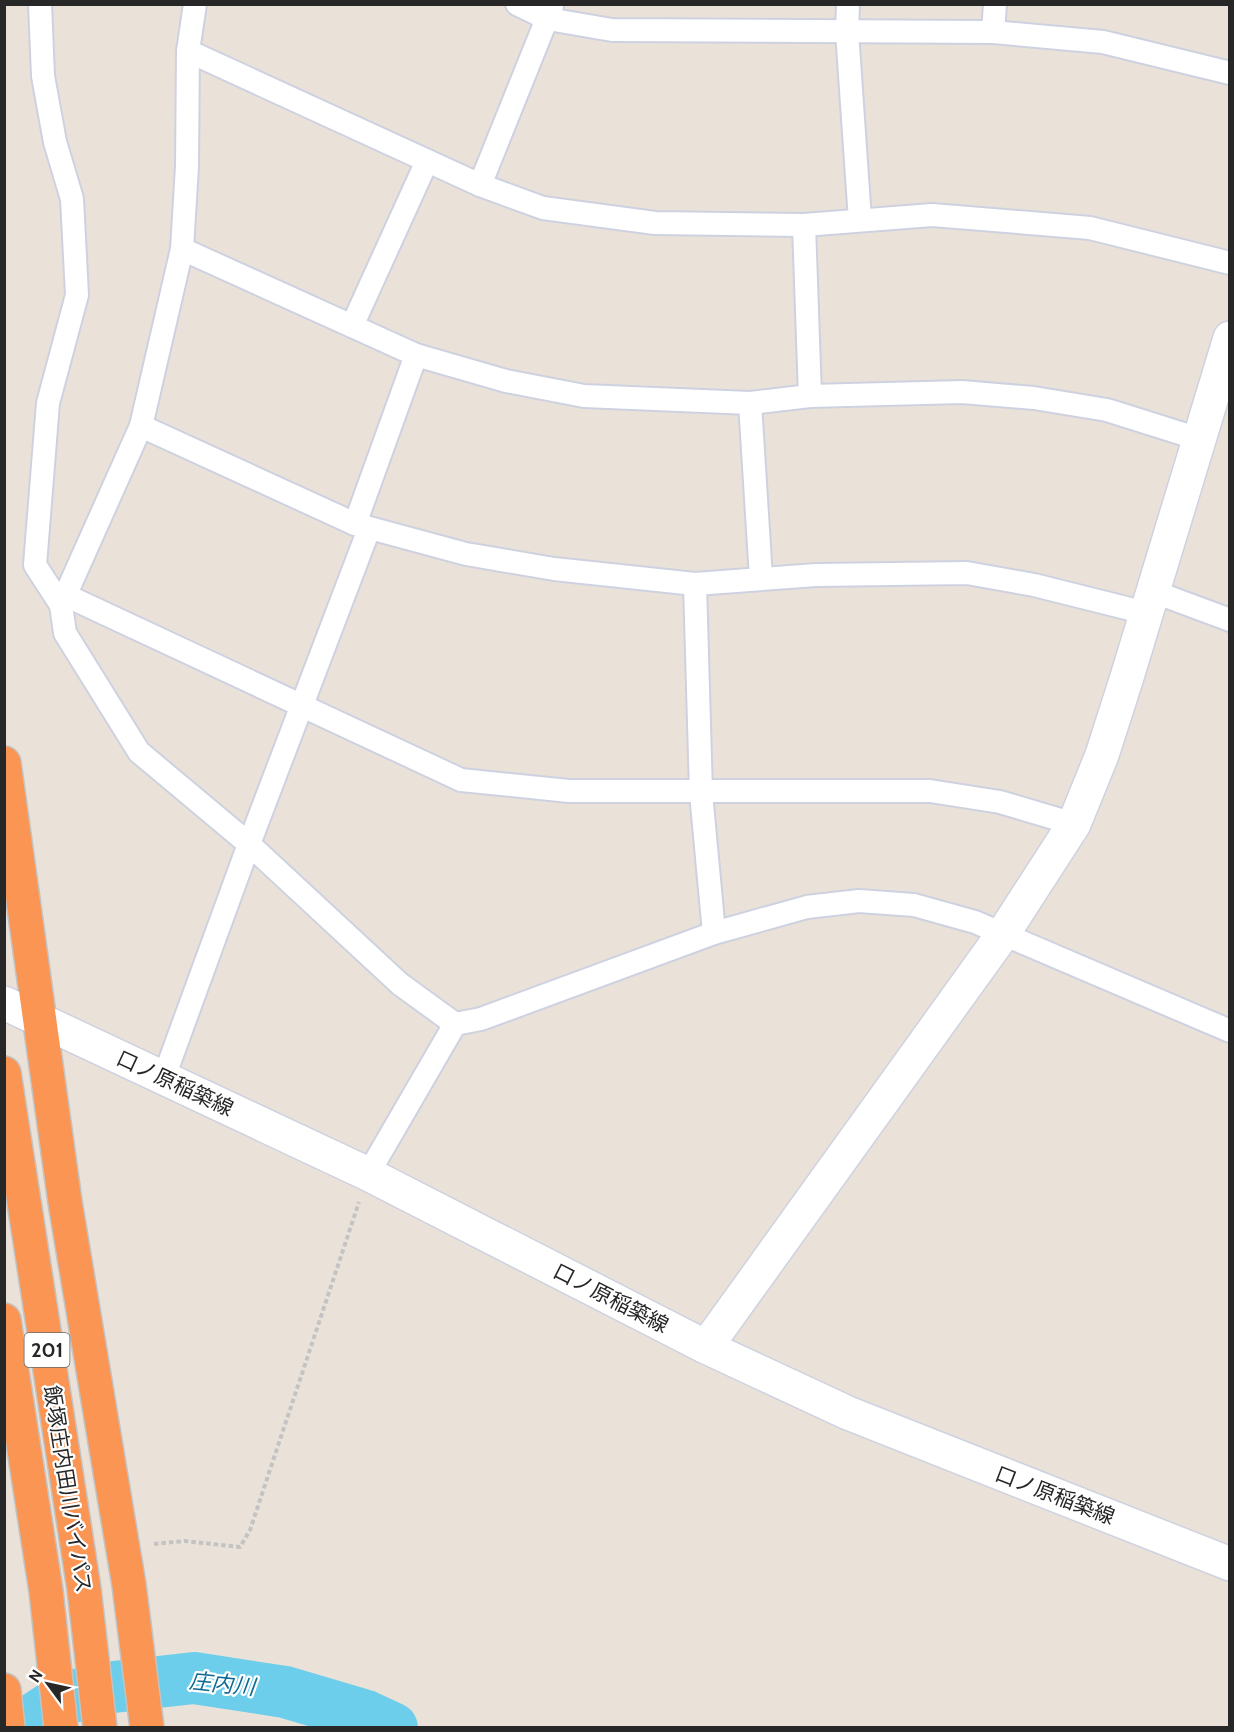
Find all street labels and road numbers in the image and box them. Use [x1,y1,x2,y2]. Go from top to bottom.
street label: 口ノ原稲築線 [113,1045,237,1121]
street label: 口ノ原稲築線 [549,1258,673,1338]
road number: 201 [24,1333,70,1367]
street label: 飯塚庄内田川バイパス [39,1384,97,1594]
street label: 口ノ原稲築線 [992,1461,1118,1529]

